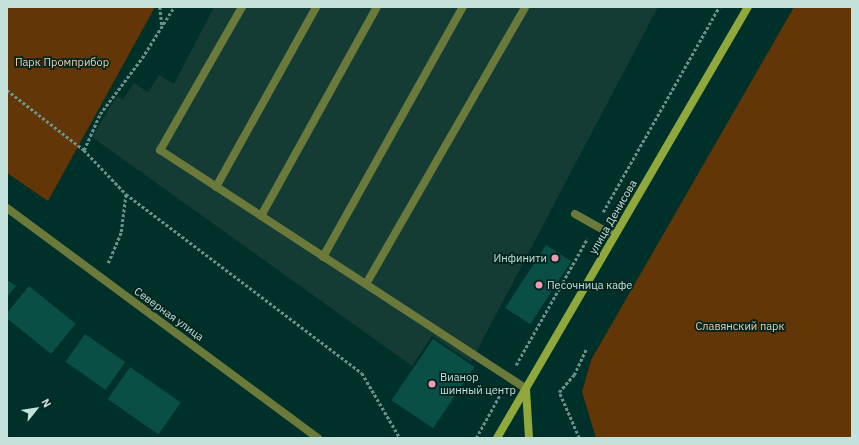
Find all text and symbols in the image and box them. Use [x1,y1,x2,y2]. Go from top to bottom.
park label: Парк Промприбор [15,55,109,69]
street label: улица Денисова [586,178,640,256]
place label: Инфинити [493,251,547,265]
marker: Инфинити [550,253,560,263]
place label: Песочница кафе [547,278,632,292]
marker: Песочница кафе [534,280,544,290]
street label: Северная улица [132,284,206,344]
park label: Славянский парк [695,319,785,333]
place label: Вианор шинный центр [440,371,516,397]
marker: Вианор шинный центр [427,379,437,389]
north arrow [16,389,56,429]
text: N [38,396,54,410]

